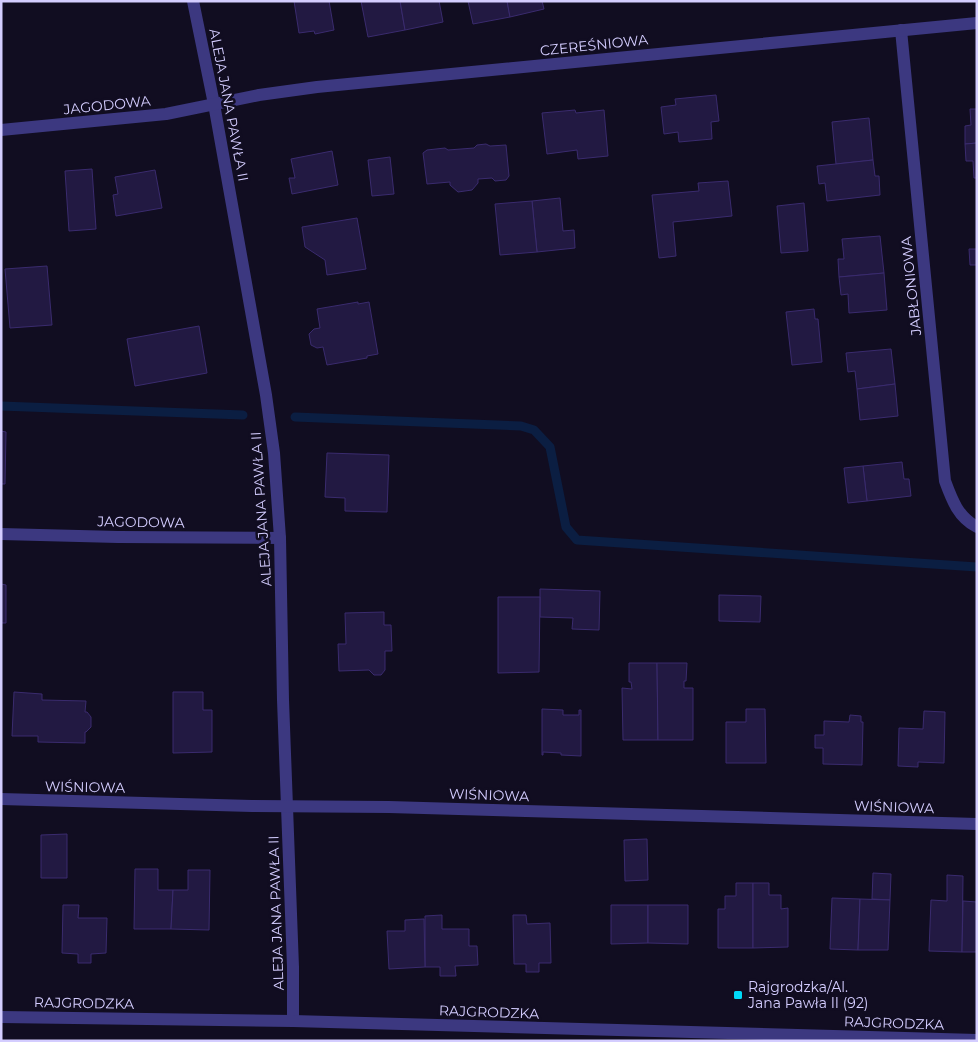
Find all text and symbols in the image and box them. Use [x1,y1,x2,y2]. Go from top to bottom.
street label: ALEJA JANA PAWŁA II [205,27,253,183]
street label: CZEREŚNIOWA [539,30,650,60]
street label: JAGODOWA [62,91,152,119]
street label: JABŁONIOWA [897,235,925,337]
street label: ALEJA JANA PAWŁA II [247,431,275,587]
street label: JAGODOWA [96,512,186,532]
street label: WIŚNIOWA [45,777,126,797]
street label: WIŚNIOWA [449,785,530,805]
street label: WIŚNIOWA [854,797,935,817]
street label: ALEJA JANA PAWŁA II [264,835,288,991]
place label: Rajgrodzka/Al. Jana Pawła II (92) [747,978,868,1012]
marker: Rajgrodzka/Al. Jana Pawła II (92) [732,989,744,1001]
street label: RAJGRODZKA [34,993,135,1013]
street label: RAJGRODZKA [439,1001,540,1023]
street label: RAJGRODZKA [844,1012,945,1034]

